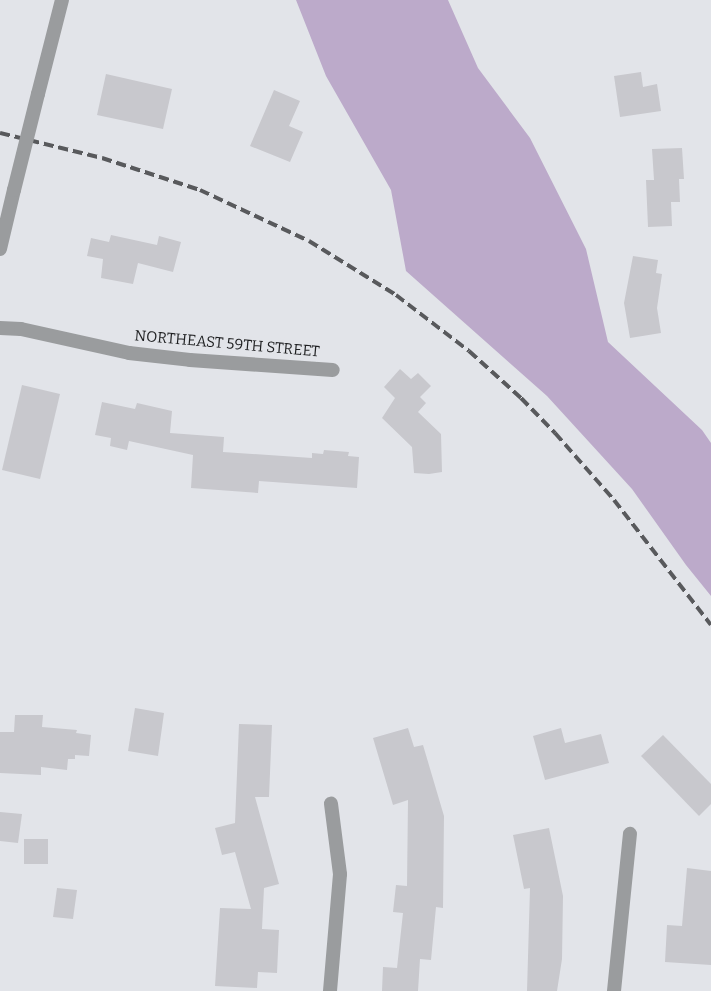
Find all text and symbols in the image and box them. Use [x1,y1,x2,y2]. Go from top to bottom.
street label: NORTHEAST 59TH STREET [133,327,321,361]

